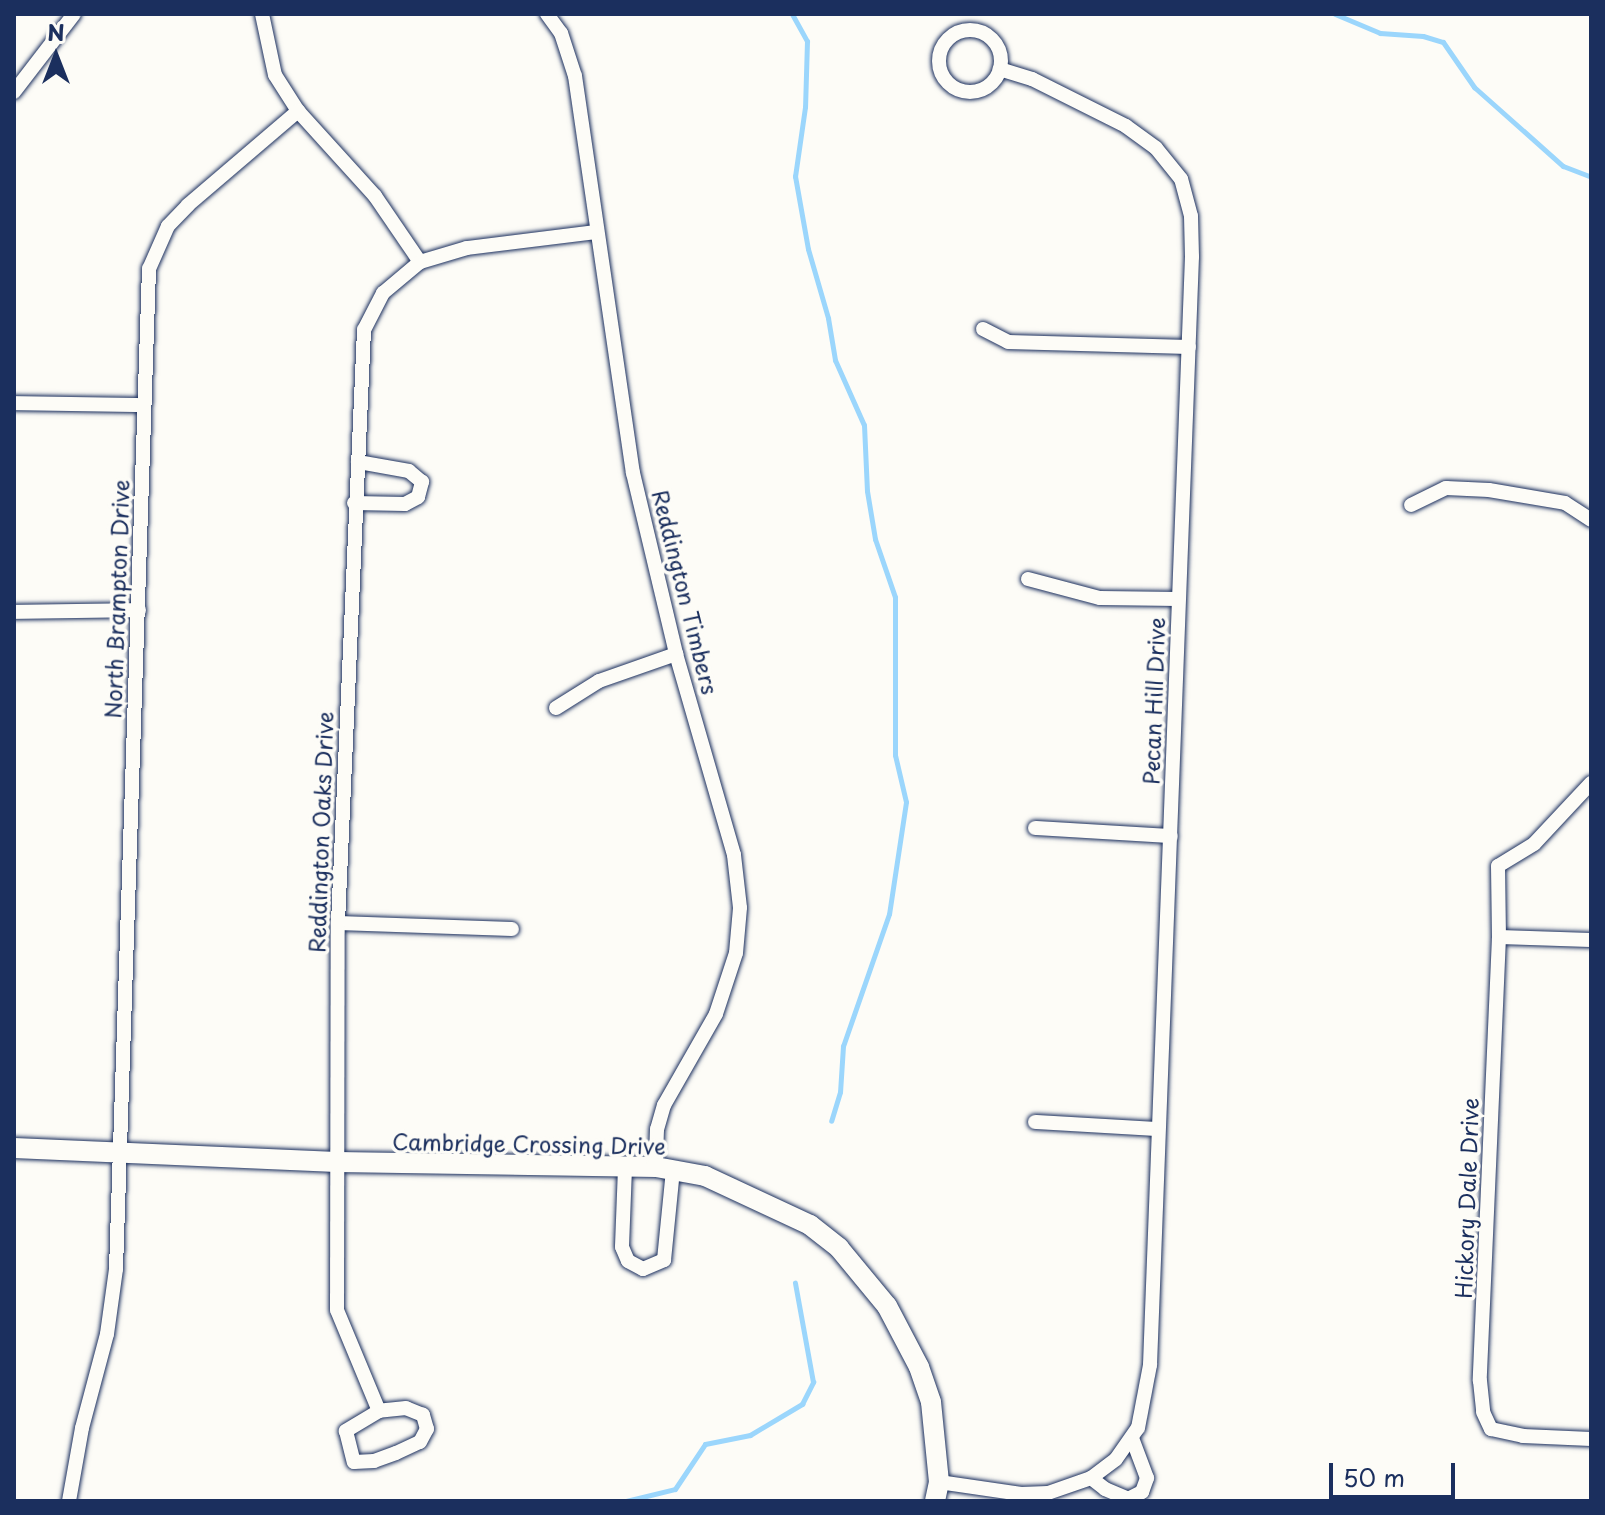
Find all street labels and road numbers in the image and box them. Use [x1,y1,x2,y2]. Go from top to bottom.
street label: North Brampton Drive [99,479,133,719]
street label: Reddington Timbers [648,488,724,696]
street label: Pecan Hill Drive [1137,616,1169,786]
street label: Reddington Oaks Drive [303,710,337,954]
street label: Hickory Dale Drive [1449,1096,1483,1300]
street label: Cambridge Crossing Drive [391,1127,667,1159]

